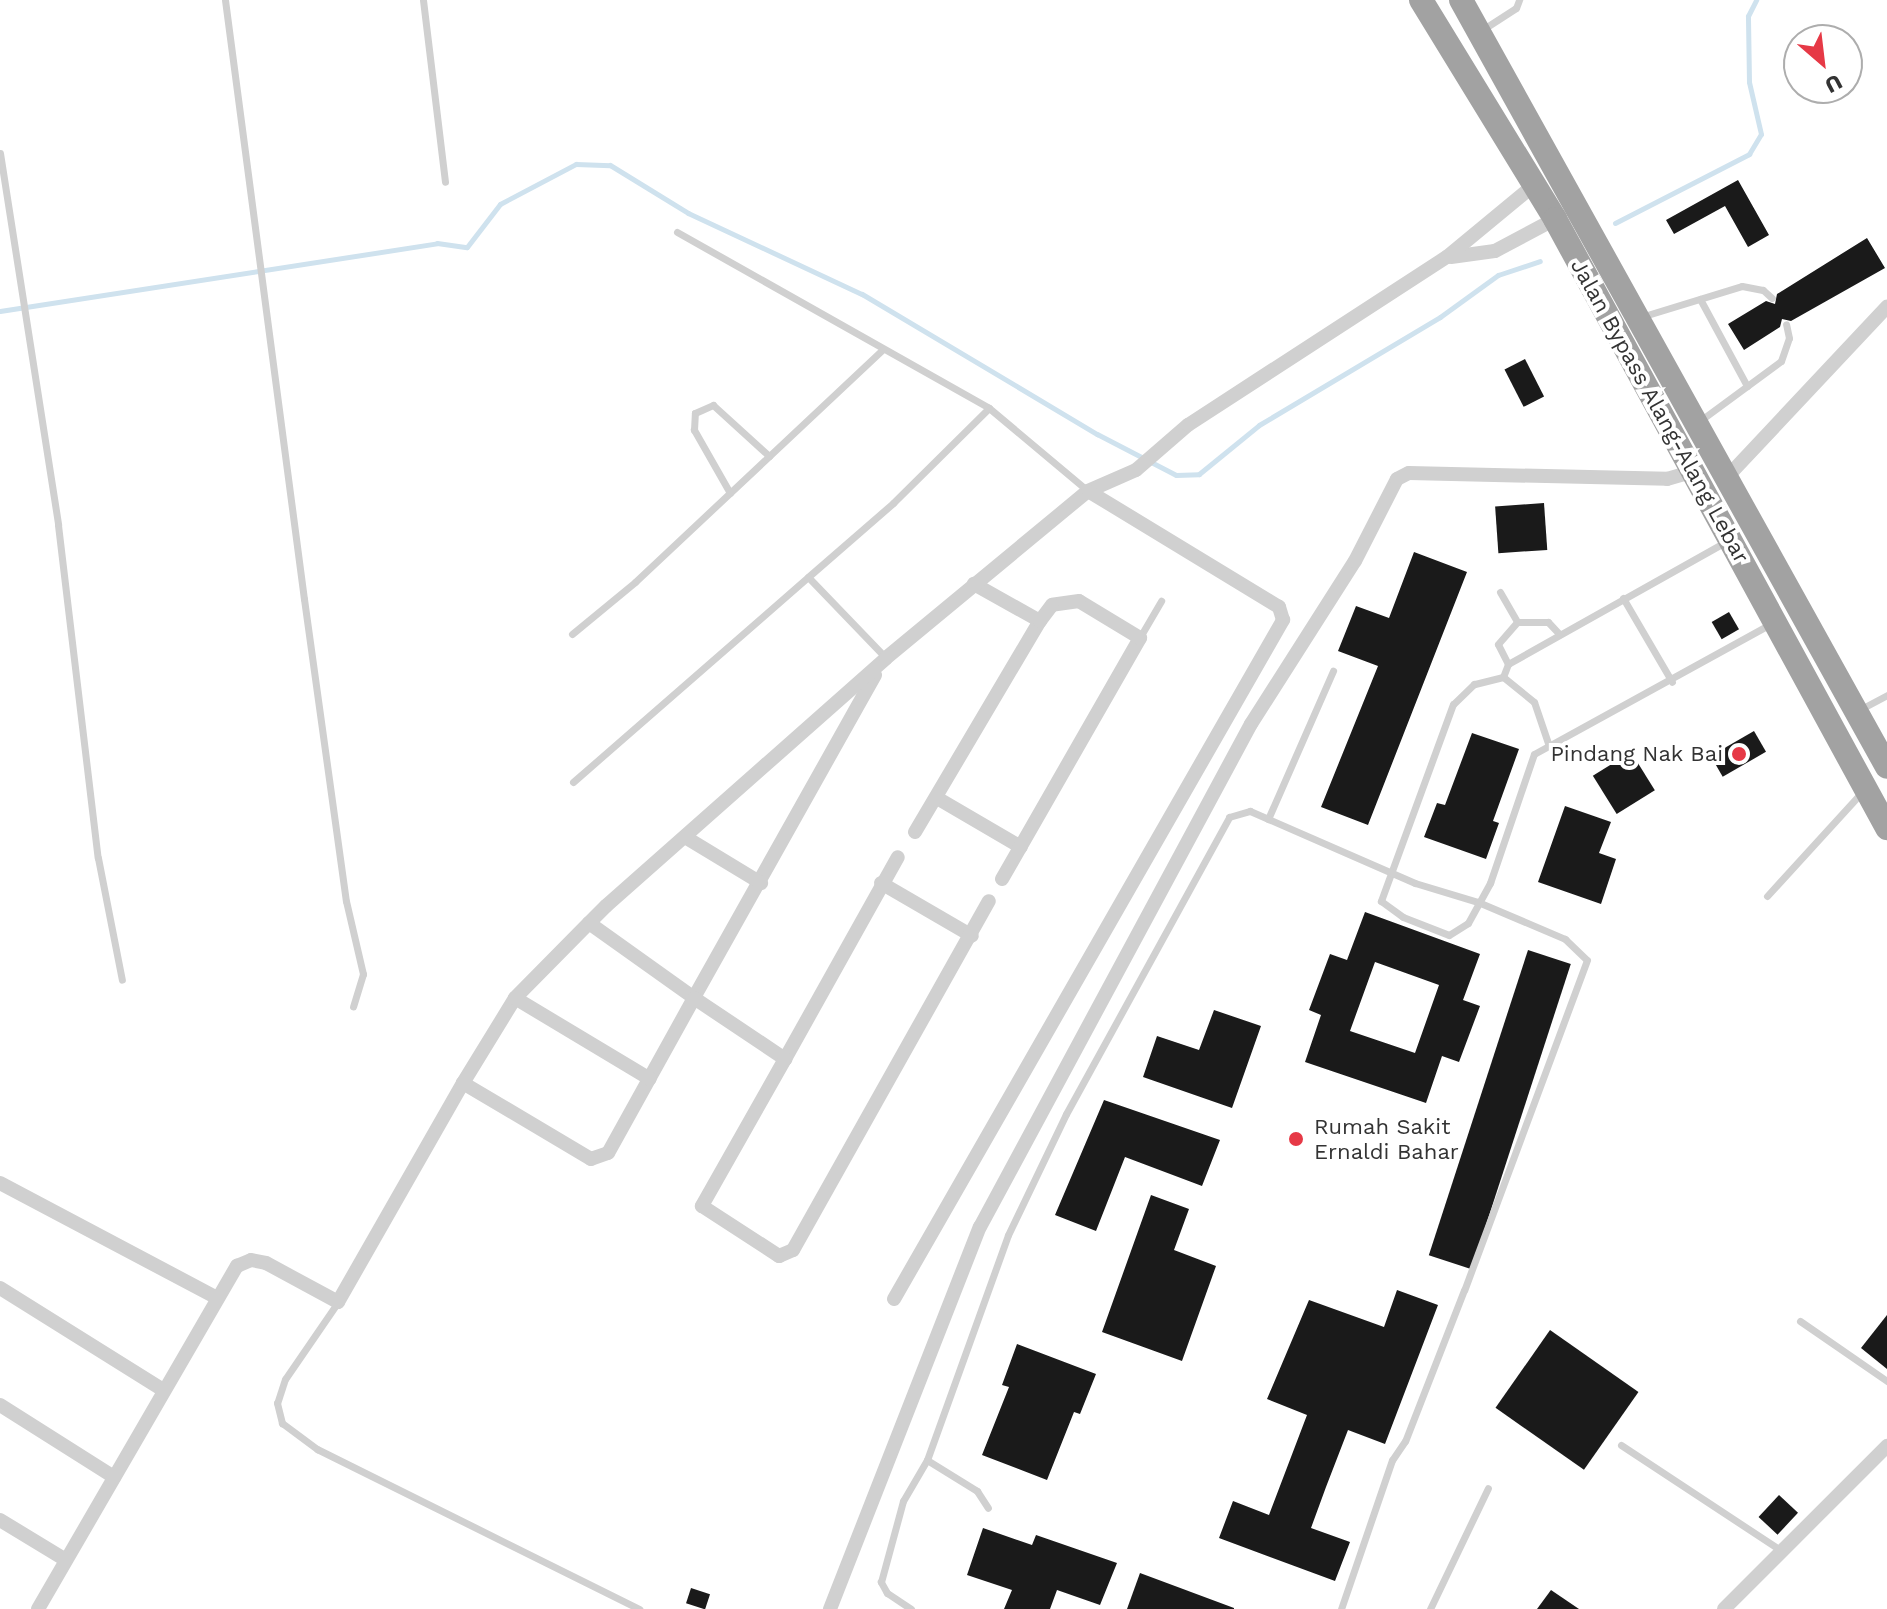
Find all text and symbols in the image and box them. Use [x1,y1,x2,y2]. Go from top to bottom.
north arrow [1783,24,1863,104]
text: U [1821,69,1846,99]
street label: Jalan Bypass Alang-Alang Lebar [1565,254,1755,568]
place label: Pindang Nak Bai [1550,741,1723,767]
marker: Pindang Nak Bai [1730,745,1748,763]
place label: Rumah Sakit Ernaldi Bahar [1314,1113,1459,1164]
marker: Rumah Sakit Ernaldi Bahar [1285,1128,1307,1150]

